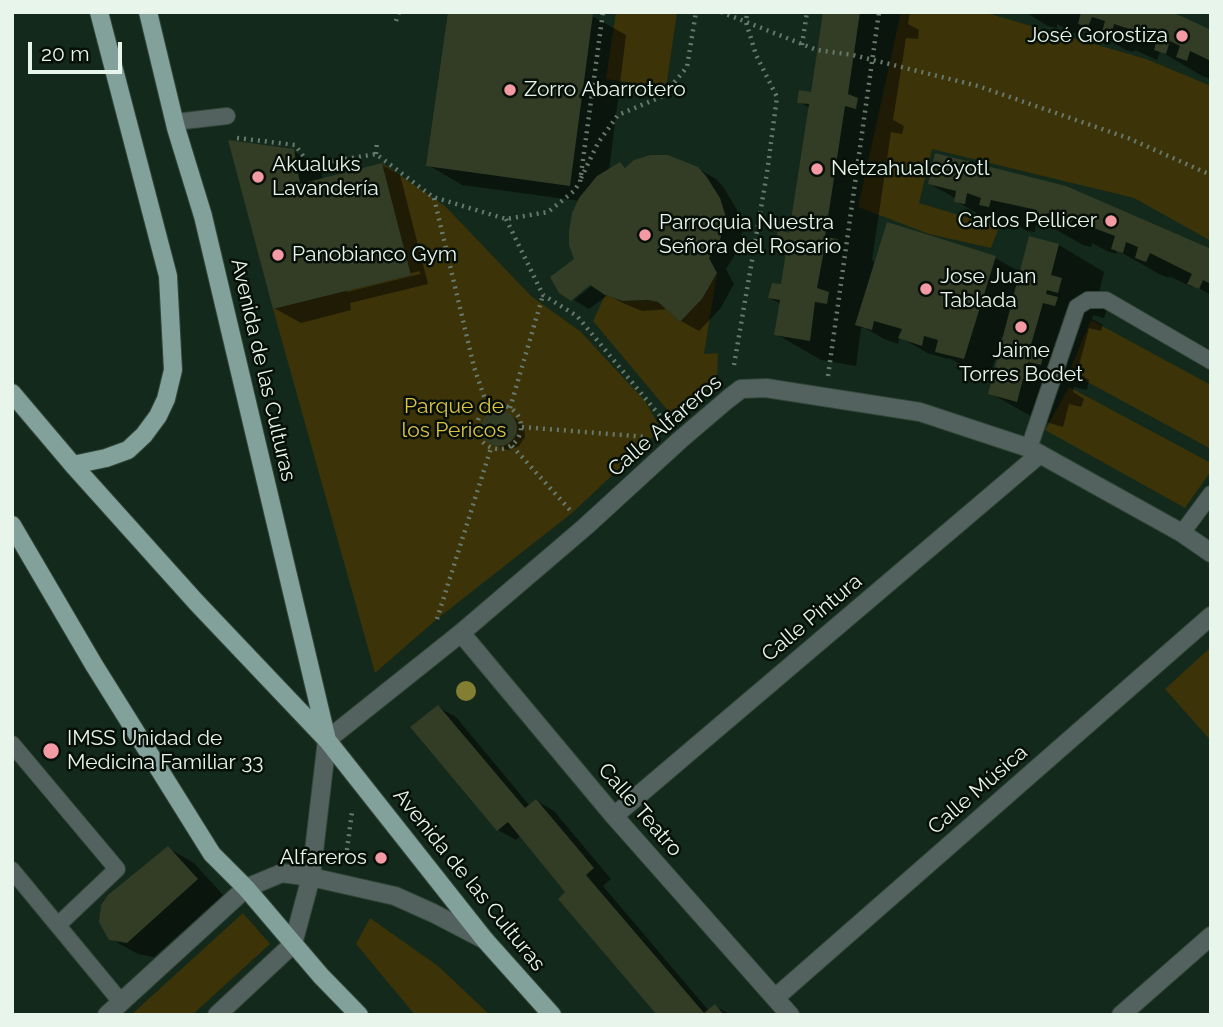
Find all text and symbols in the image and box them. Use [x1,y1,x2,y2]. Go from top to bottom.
place label: José Gorostiza [1027,23,1168,49]
scale bar [32,28,126,72]
marker: José Gorostiza [1174,28,1190,44]
text: 20 m [41,41,89,66]
place label: Zorro Abarrotero [524,77,686,103]
marker: Zorro Abarrotero [502,82,518,98]
place label: Akualuks Lavandería [272,152,379,202]
place label: Netzahualcóyotl [831,156,990,182]
marker: Netzahualcóyotl [809,161,825,177]
marker: Akualuks Lavandería [250,169,266,185]
place label: Carlos Pellicer [958,208,1097,234]
place label: Parroquia Nuestra Señora del Rosario [659,210,841,260]
marker: Carlos Pellicer [1103,213,1119,229]
marker: Parroquia Nuestra Señora del Rosario [637,227,653,243]
place label: Panobianco Gym [292,242,457,268]
marker: Panobianco Gym [270,247,286,263]
street label: Avenida de las Culturas [225,256,301,484]
place label: Jose Juan Tablada [940,264,1036,314]
marker: Jose Juan Tablada [918,281,934,297]
marker: Jaime Torres Bodet [1013,319,1029,335]
place label: Jaime Torres Bodet [959,338,1083,388]
street label: Calle Alfareros [603,370,727,482]
park label: Parque de los Pericos [402,394,506,444]
street label: Calle Pintura [757,569,867,667]
place label: IMSS Unidad de Medicina Familiar 33 [67,726,264,776]
street label: Calle Música [923,740,1033,840]
marker: IMSS Unidad de Medicina Familiar 33 [41,741,61,761]
street label: Calle Teatro [593,758,687,862]
street label: Avenida de las Culturas [388,784,550,976]
place label: Alfareros [280,845,367,871]
marker: Alfareros [373,850,389,866]

